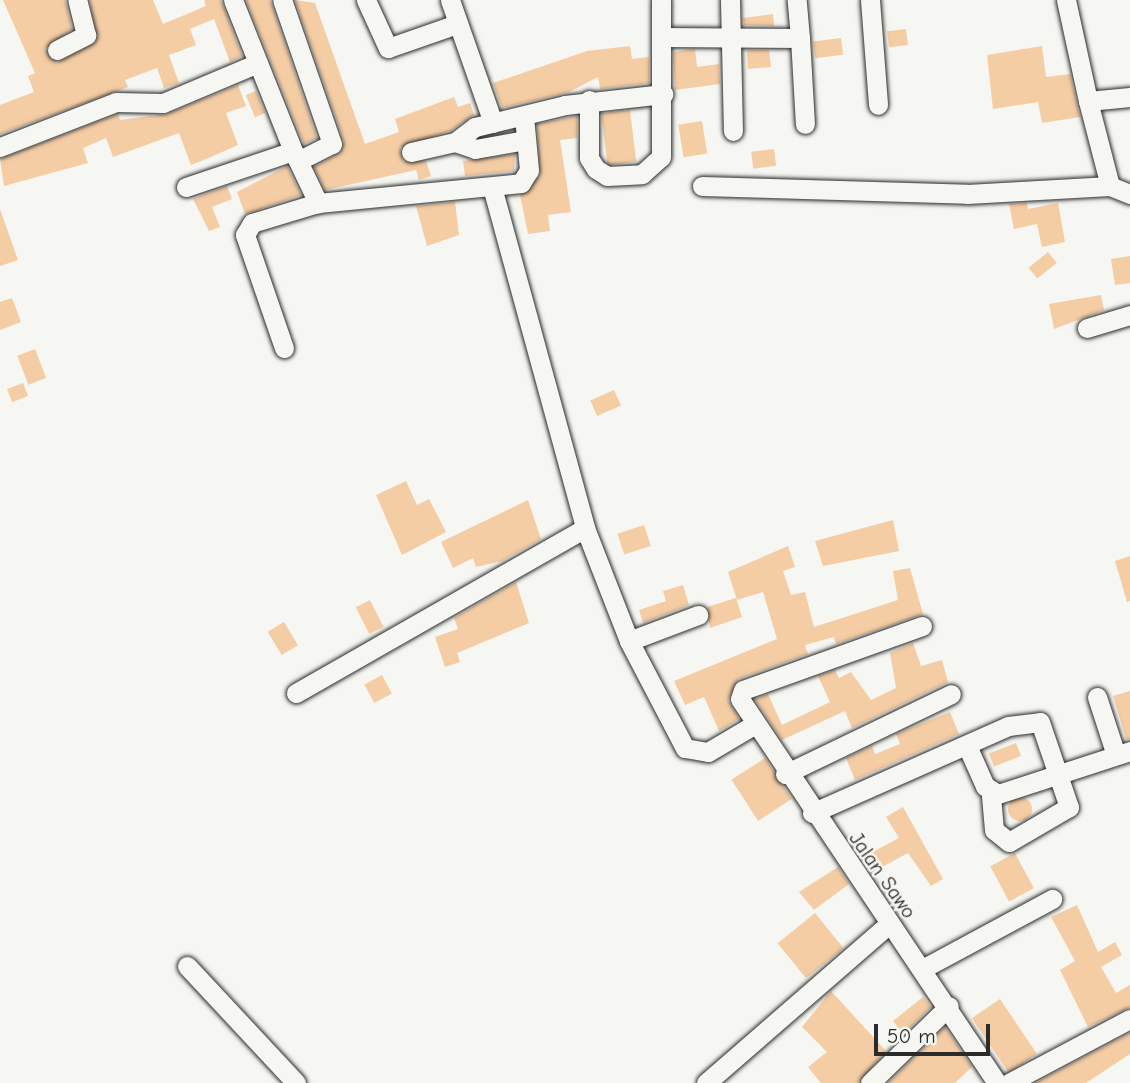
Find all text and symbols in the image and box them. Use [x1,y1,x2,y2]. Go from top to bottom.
street label: Jalan Sawo [844,827,922,923]
scale bar [878,1010,993,1054]
text: 50 m [887,1024,936,1048]

